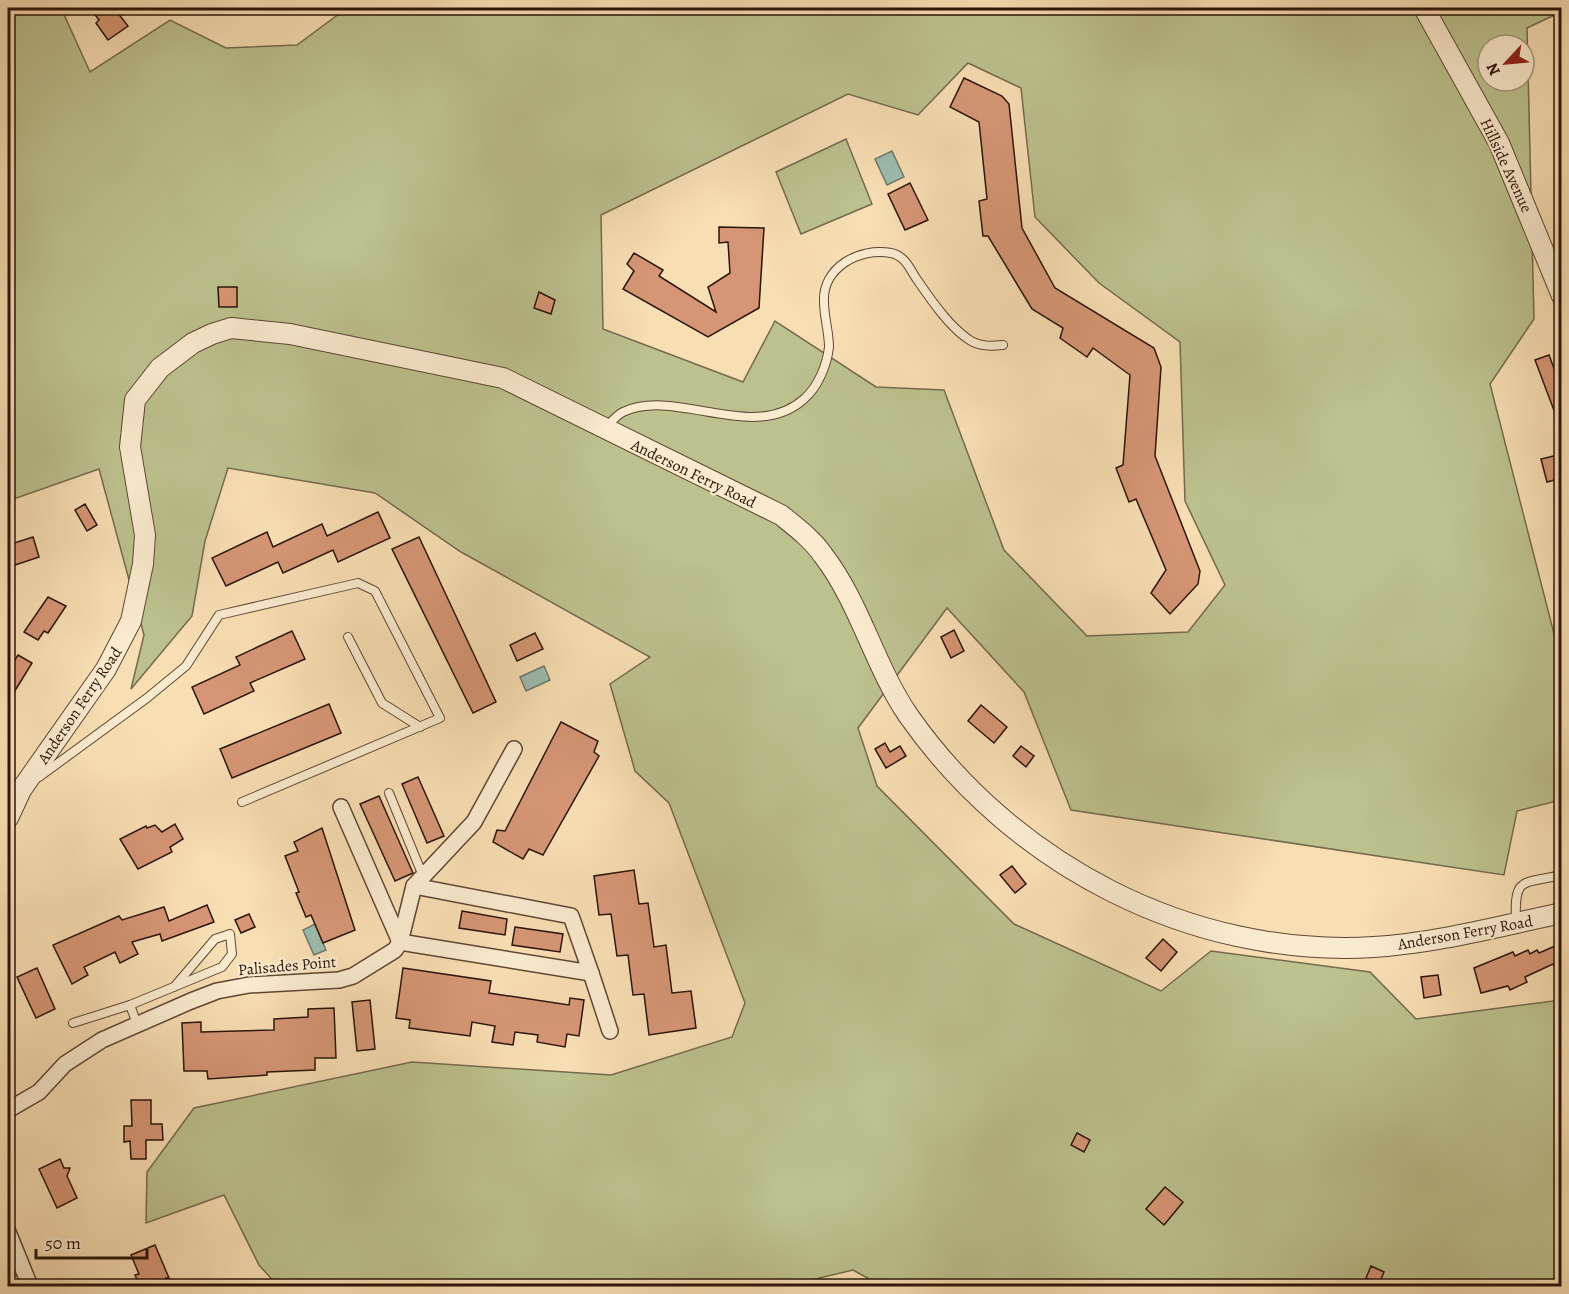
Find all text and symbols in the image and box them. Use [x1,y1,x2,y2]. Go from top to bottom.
north arrow [1476,33,1536,93]
text: N [1481,59,1506,79]
street label: Hillside Avenue [1475,115,1538,216]
street label: Anderson Ferry Road [626,434,760,514]
street label: Anderson Ferry Road [32,642,127,769]
street label: Anderson Ferry Road [1395,910,1535,956]
street label: Palisades Point [237,951,337,981]
scale bar [36,1222,147,1260]
text: 50 m [45,1231,81,1255]

